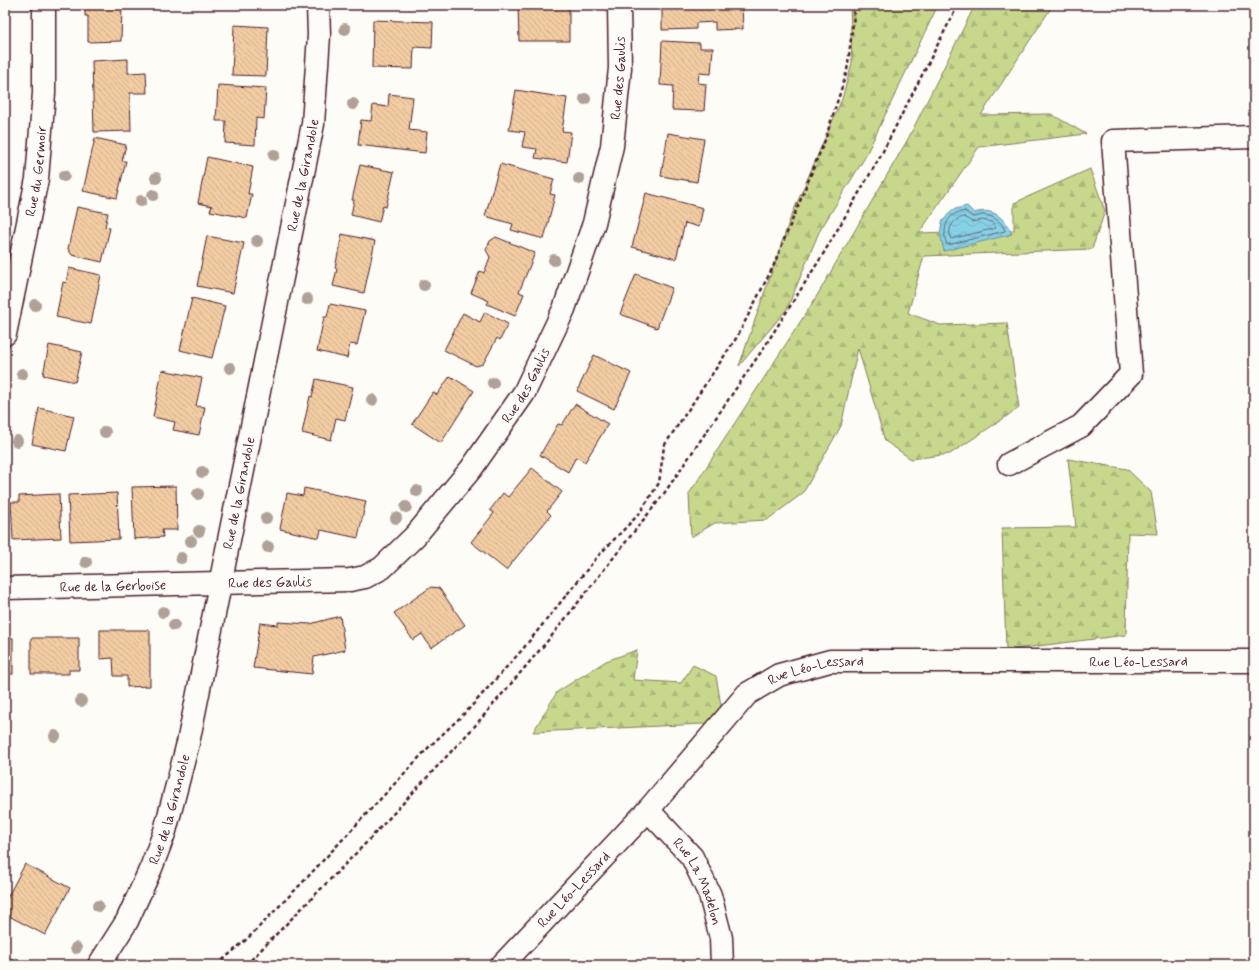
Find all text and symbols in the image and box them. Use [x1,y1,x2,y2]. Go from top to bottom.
street label: Rue des Gaulis [607,36,630,121]
street label: Rue de la Girandole [283,119,323,233]
street label: Rue du Germoir [21,125,51,218]
street label: Rue des Gaulis [498,345,554,427]
street label: Rue de la Girandole [219,435,260,551]
street label: Rue des Gaulis [228,573,312,593]
street label: Rue de la Gerboise [60,576,166,597]
street label: Rue Léo-Lessard [765,653,864,690]
street label: Rue Léo-Lessard [1089,653,1188,671]
street label: Rue de la Girandole [145,752,195,867]
street label: Rue La Madelon [669,834,725,927]
street label: Rue Léo-Lessard [534,848,614,932]

